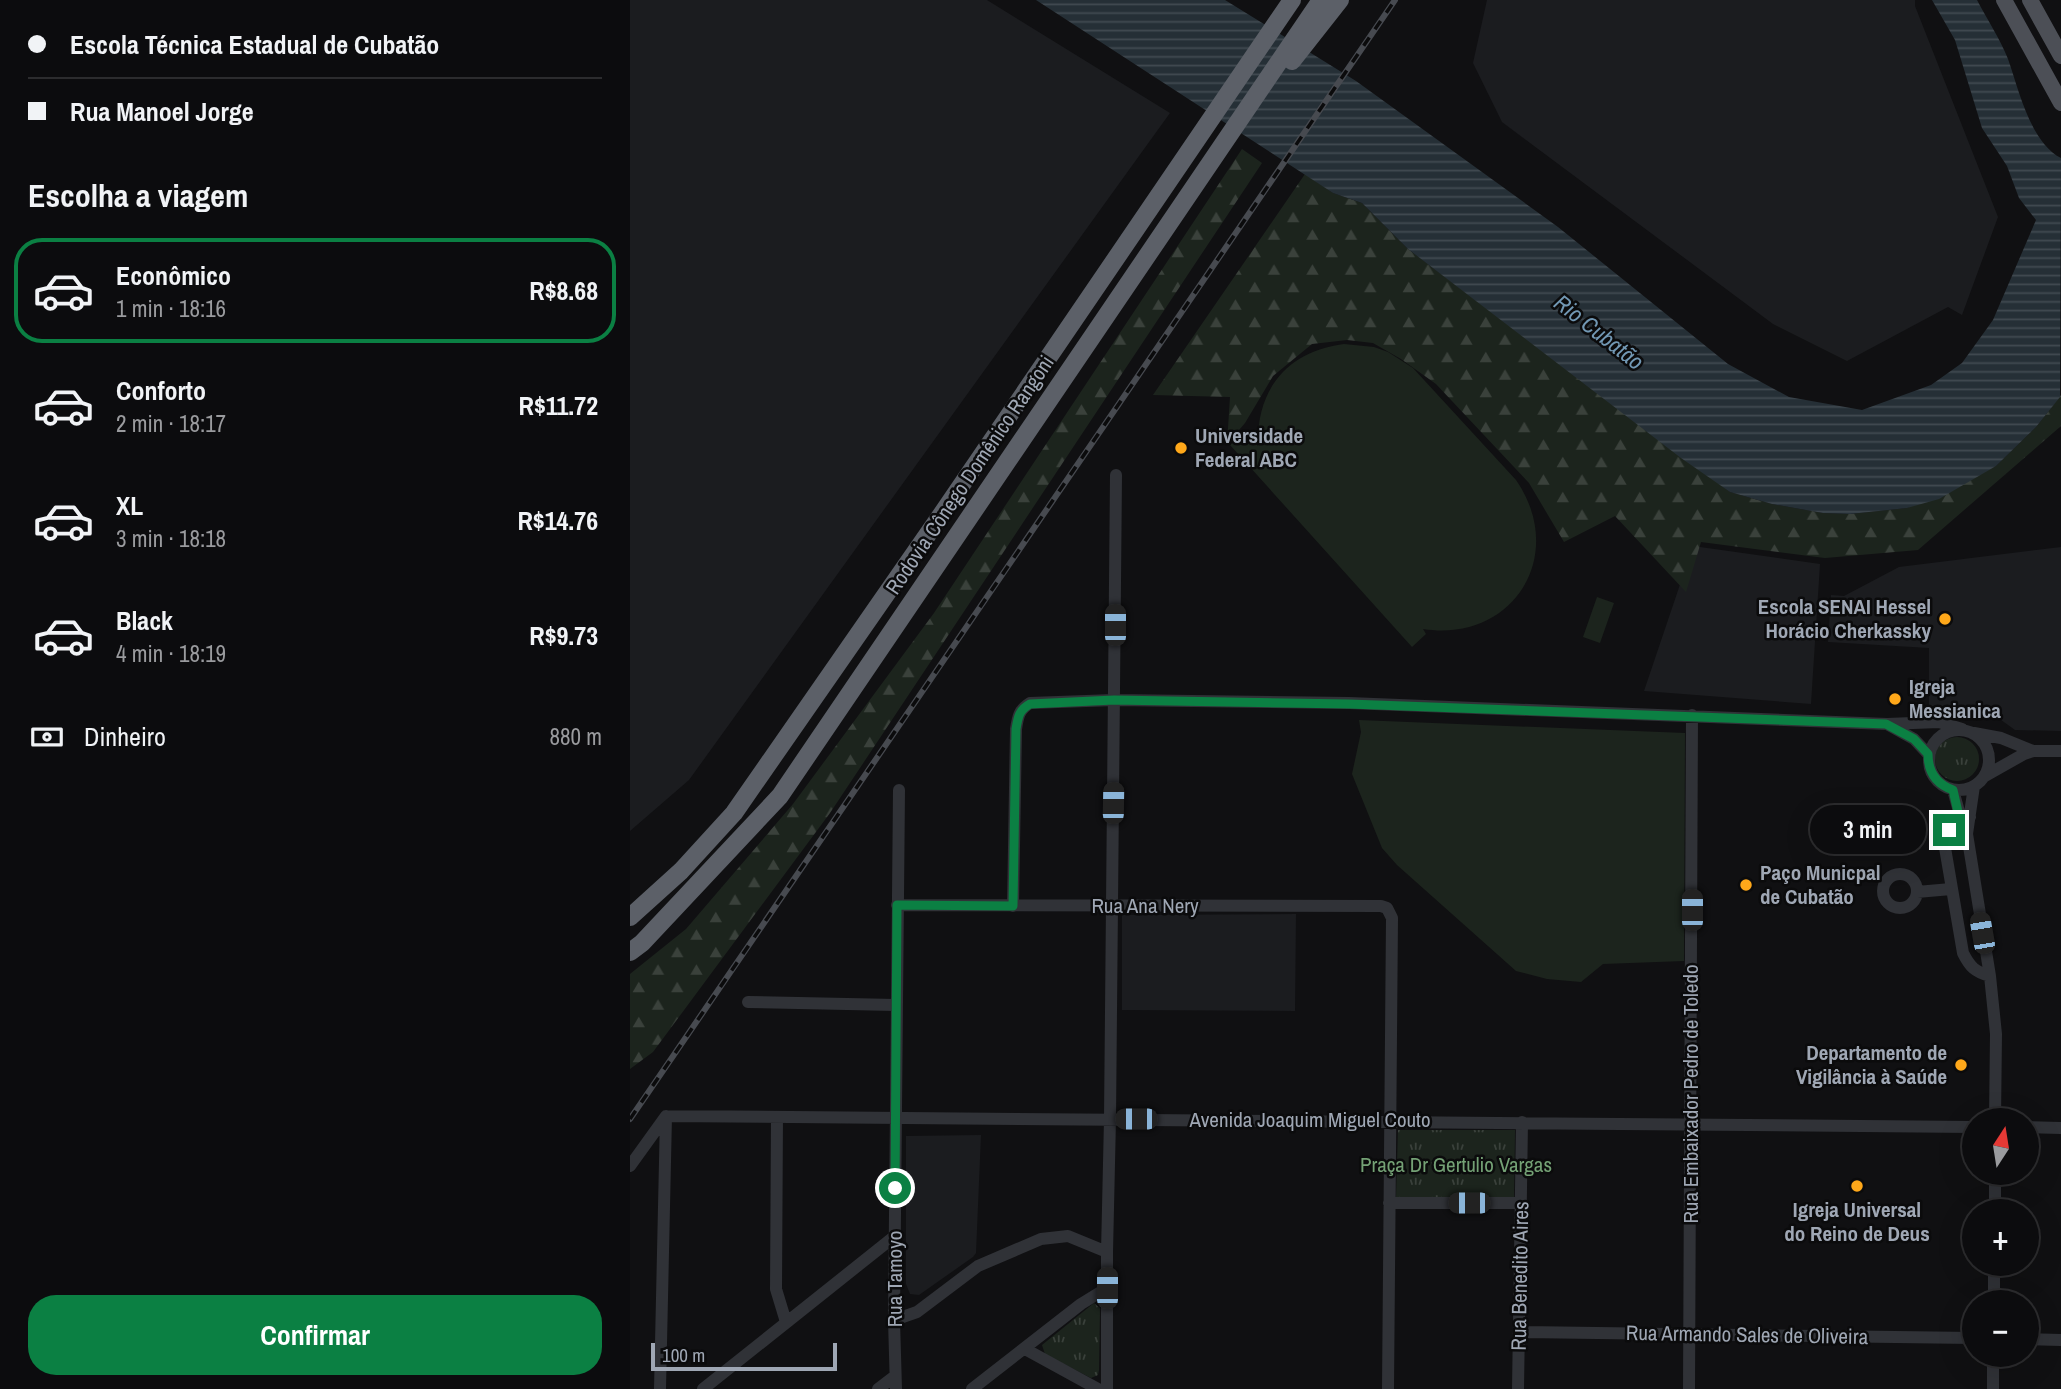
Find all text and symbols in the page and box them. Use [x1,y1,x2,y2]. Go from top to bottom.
text: Escola Técnica Estadual de Cubatão [70,27,439,62]
text: Rua Manoel Jorge [70,94,254,129]
text: Escolha a viagem [28,174,248,217]
text: Econômico [116,258,231,293]
icon: car [32,259,95,322]
text: R$8.68 [529,273,598,308]
water label: Rio Cubatão [1548,287,1651,376]
text: 1 min · 18:16 [116,293,226,324]
street label: Rodovia Cônego Domênico Rangoni [879,350,1061,600]
text: Conforto [116,373,206,408]
icon: car [32,374,95,437]
text: R$11.72 [519,388,598,423]
text: 2 min · 18:17 [116,408,226,439]
place label: Universidade Federal ABC [1195,421,1303,474]
marker: Universidade Federal ABC [1173,440,1189,456]
text: XL [116,488,143,523]
icon: car [32,489,95,552]
text: R$14.76 [517,503,598,538]
text: 3 min · 18:18 [116,523,226,554]
place label: Escola SENAI Hessel Horácio Cherkassky [1758,592,1931,645]
text: Black [116,603,173,638]
icon: car [32,604,95,667]
car [1105,604,1126,646]
marker: Escola SENAI Hessel Horácio Cherkassky [1937,611,1953,627]
text: R$9.73 [529,618,598,653]
text: 4 min · 18:19 [116,638,226,669]
place label: Igreja Messianica [1909,672,2001,725]
marker: Igreja Messianica [1887,691,1903,707]
icon: cash [28,718,66,756]
text: Dinheiro [84,719,166,754]
text: 880 m [550,721,602,752]
car [1103,782,1124,824]
callout: 3 min [1809,806,1924,854]
text: 3 min [1843,814,1893,845]
route end [1933,814,1965,846]
place label: Paço Municpal de Cubatão [1760,858,1881,911]
marker: Paço Municpal de Cubatão [1738,877,1754,893]
car [1682,889,1703,931]
street label: Rua Ana Nery [1091,891,1199,920]
car [1969,910,1996,956]
street label: Rua Embaixador Pedro de Toledo [1676,964,1705,1224]
place label: Departamento de Vigilância à Saúde [1796,1038,1947,1091]
marker: Departamento de Vigilância à Saúde [1953,1057,1969,1073]
street label: Avenida Joaquim Miguel Couto [1189,1105,1430,1134]
north arrow [1962,1108,2039,1185]
map controls [1962,1108,2039,1367]
car [1116,1109,1158,1130]
park label: Praça Dr Gertulio Vargas [1360,1150,1552,1179]
route start [879,1172,911,1204]
marker: Igreja Universal do Reino de Deus [1849,1178,1865,1194]
car [1449,1193,1491,1214]
place label: Igreja Universal do Reino de Deus [1784,1195,1930,1248]
button: + [1962,1199,2039,1276]
street label: Rua Benedito Aires [1504,1201,1535,1351]
street label: Rua Tamoyo [880,1231,909,1327]
car [1097,1267,1118,1309]
button: − [1962,1290,2039,1367]
button: Confirmar [28,1295,602,1375]
street label: Rua Armando Sales de Oliveira [1626,1318,1869,1351]
scale bar [651,1340,836,1372]
text: 100 m [662,1342,705,1368]

